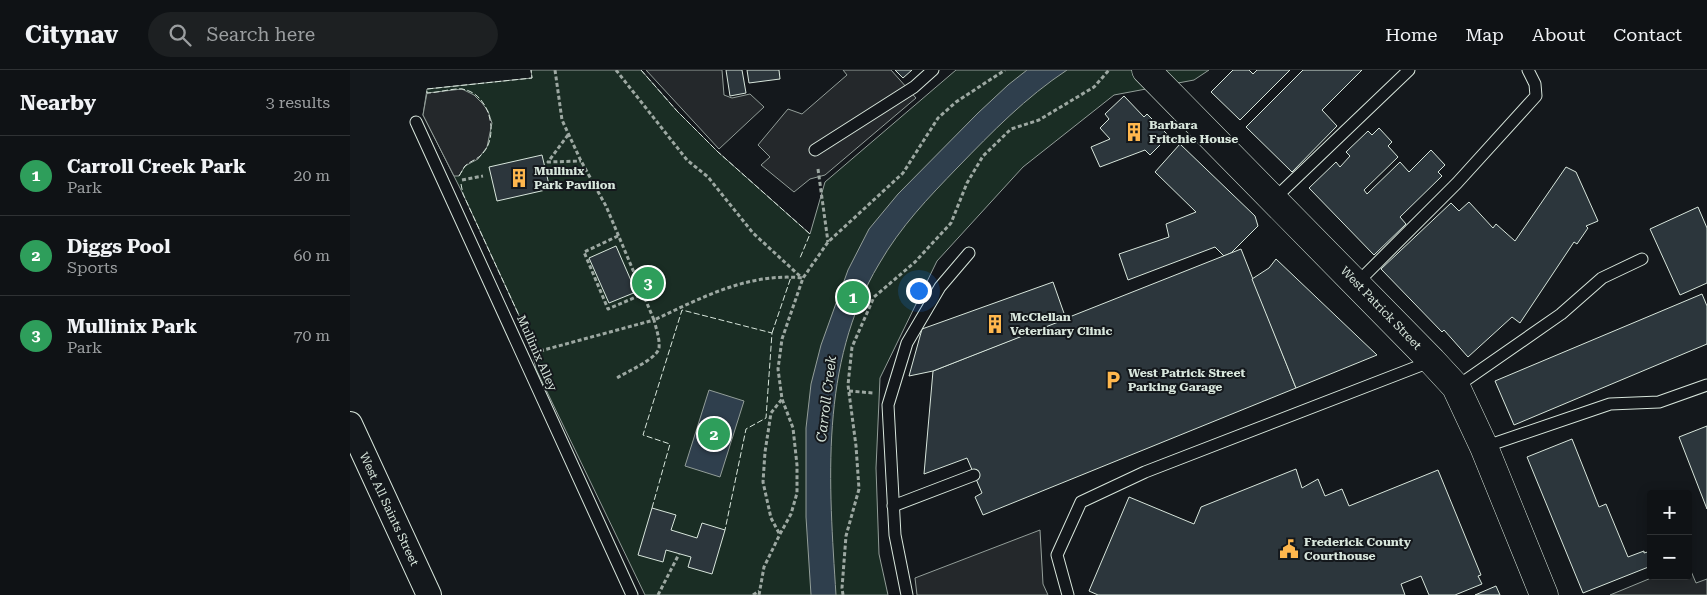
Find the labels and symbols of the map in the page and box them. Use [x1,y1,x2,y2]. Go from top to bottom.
place label: Barbara Fritchie House [1149,118,1238,146]
building icon: Barbara Fritchie House [1123,121,1145,143]
place label: Mullinix Park Pavilion [534,164,616,192]
building icon: Mullinix Park Pavilion [508,167,530,189]
street label: West Patrick Street [1338,263,1425,353]
pin: 3 [632,264,664,302]
pin: 1 [837,278,869,316]
your location [906,278,932,304]
place label: McClellan Veterinary Clinic [1010,310,1113,338]
street label: Mullinix Alley [514,313,560,394]
building icon: McClellan Veterinary Clinic [984,313,1006,335]
water label: Carroll Creek [813,354,839,443]
place label: West Patrick Street Parking Garage [1128,366,1245,394]
parking icon: West Patrick Street Parking Garage [1102,369,1124,391]
pin: 2 [698,415,730,453]
street label: West All Saints Street [357,450,422,569]
place label: Frederick County Courthouse [1304,535,1412,563]
public building icon: Frederick County Courthouse [1278,538,1300,560]

